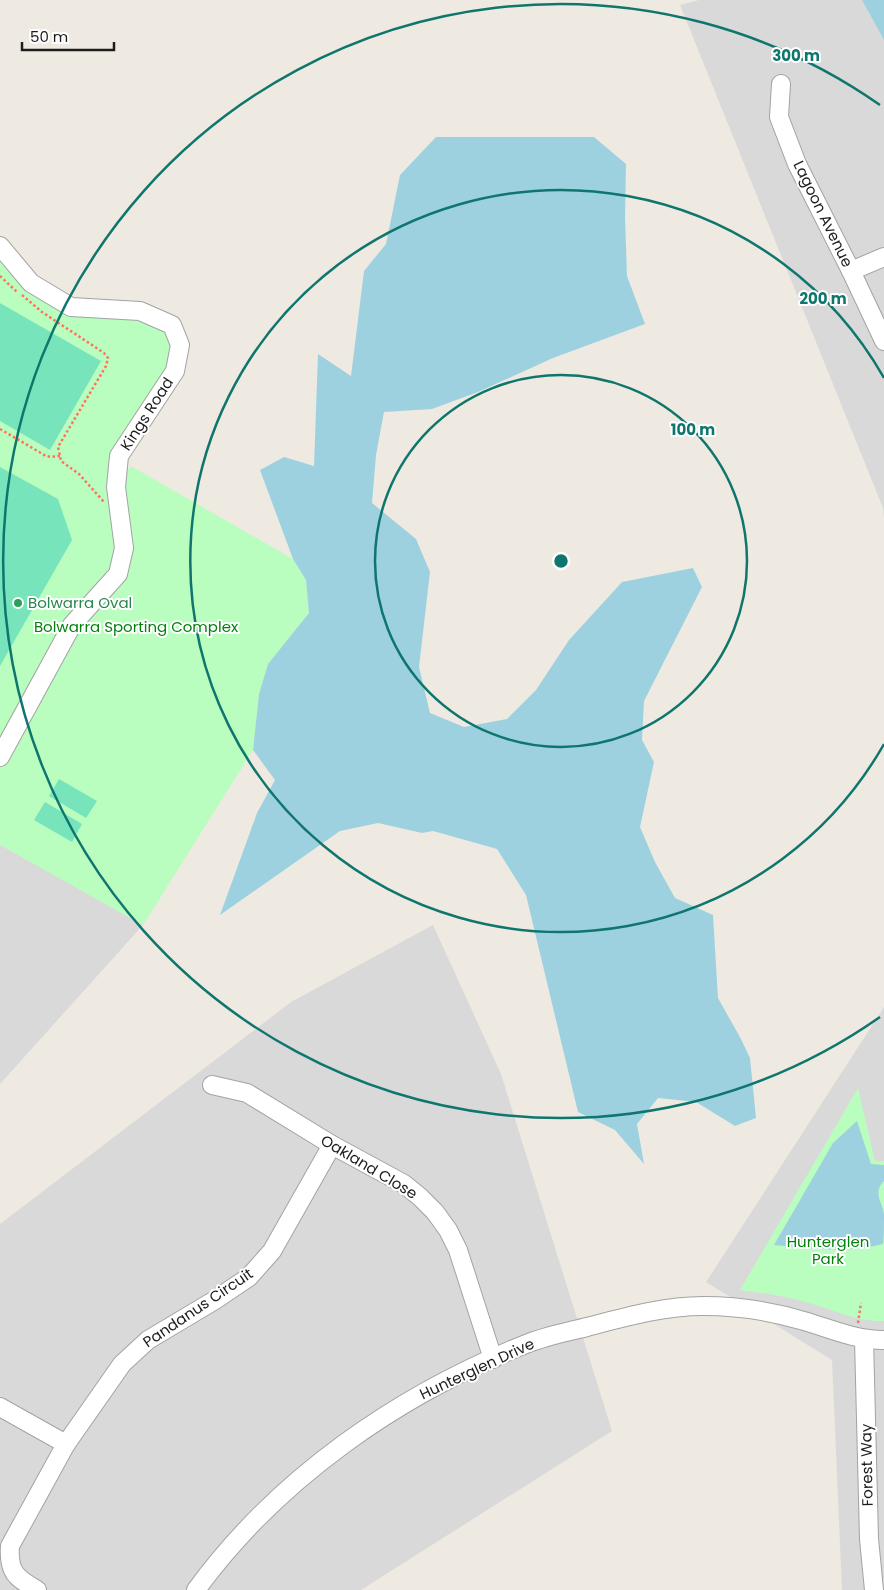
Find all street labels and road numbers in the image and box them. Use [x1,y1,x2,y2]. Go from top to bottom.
street label: Lagoon Avenue [789,157,858,270]
street label: Kings Road [115,373,178,454]
street label: Oakland Close [317,1129,421,1204]
street label: Pandanus Circuit [139,1263,257,1352]
street label: Hunterglen Drive [416,1333,538,1404]
street label: Forest Way [855,1423,878,1506]

